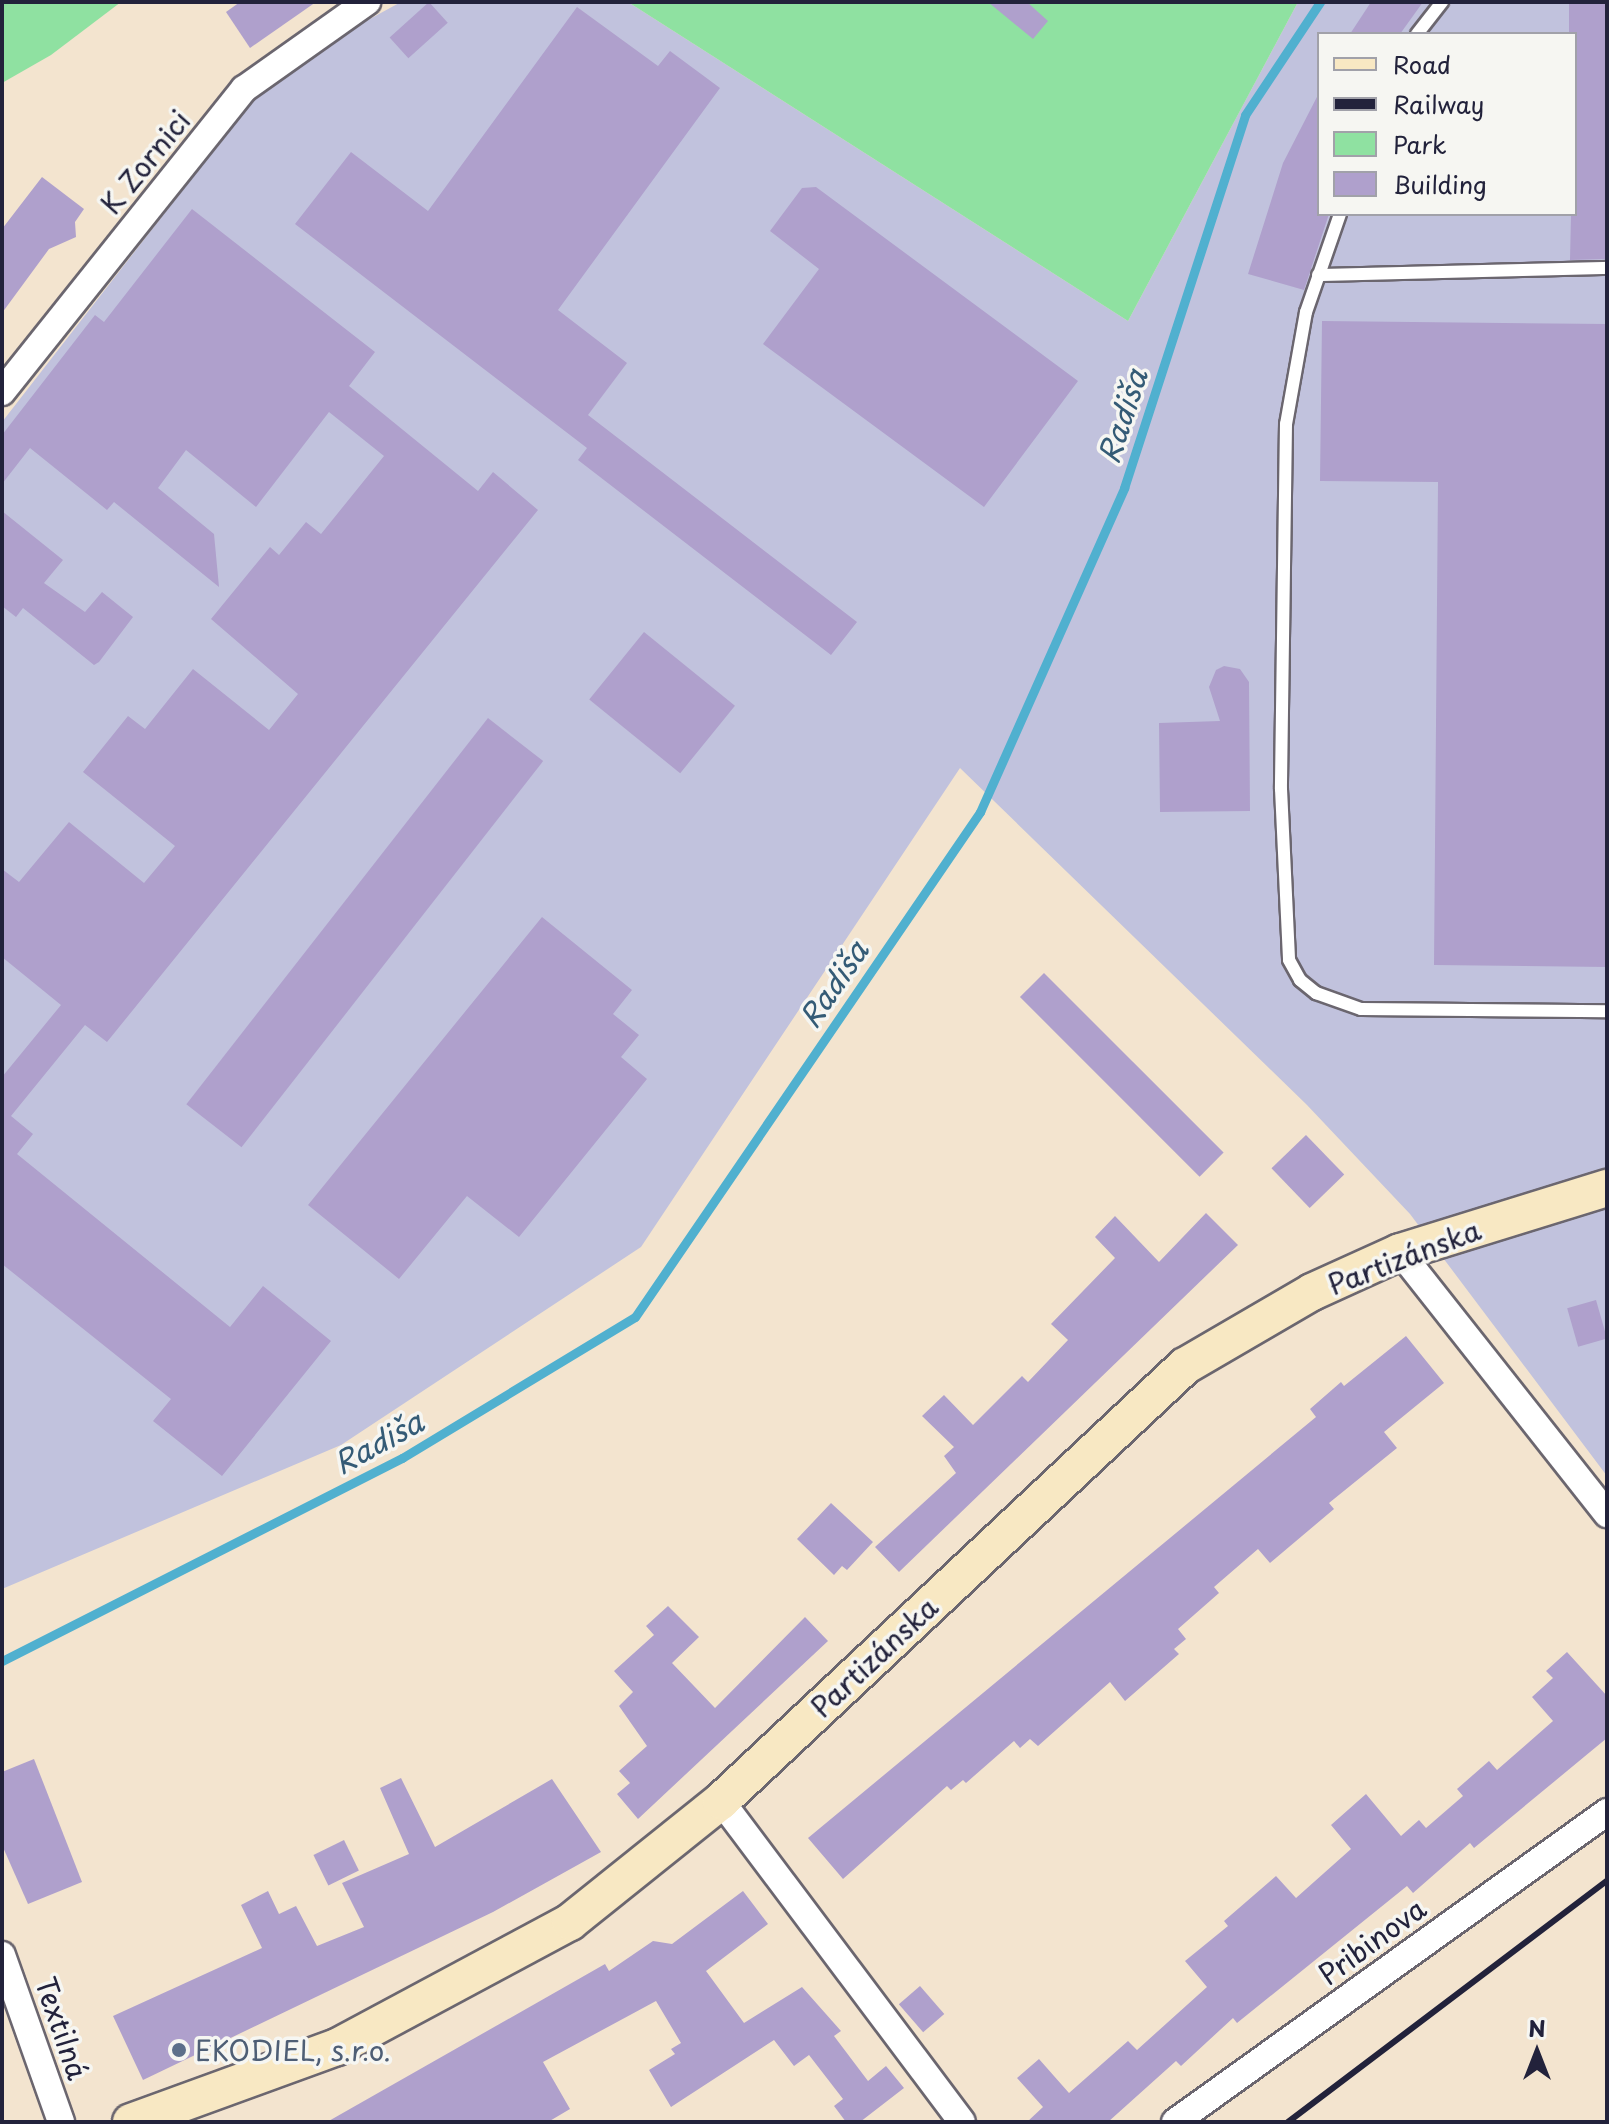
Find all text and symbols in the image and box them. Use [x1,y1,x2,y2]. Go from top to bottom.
legend [1317,32,1577,216]
text: Road [1393,46,1451,82]
text: Railway [1393,86,1484,122]
street label: K Zornici [93,104,197,220]
text: Park [1393,126,1447,162]
text: Building [1393,166,1487,202]
water label: Radiša [1090,364,1154,468]
water label: Radiša [791,934,875,1034]
street label: Partizánska [1323,1212,1485,1302]
water label: Radiša [327,1403,429,1481]
street label: Partizánska [804,1590,944,1724]
street label: Pribinova [1312,1891,1432,1991]
street label: Textilná [29,1972,95,2084]
text: N [1528,2011,1546,2044]
north arrow [1497,2012,1577,2092]
place label: EKODIEL, s.r.o. [195,2033,392,2067]
marker: EKODIEL, s.r.o. [170,2041,188,2059]

